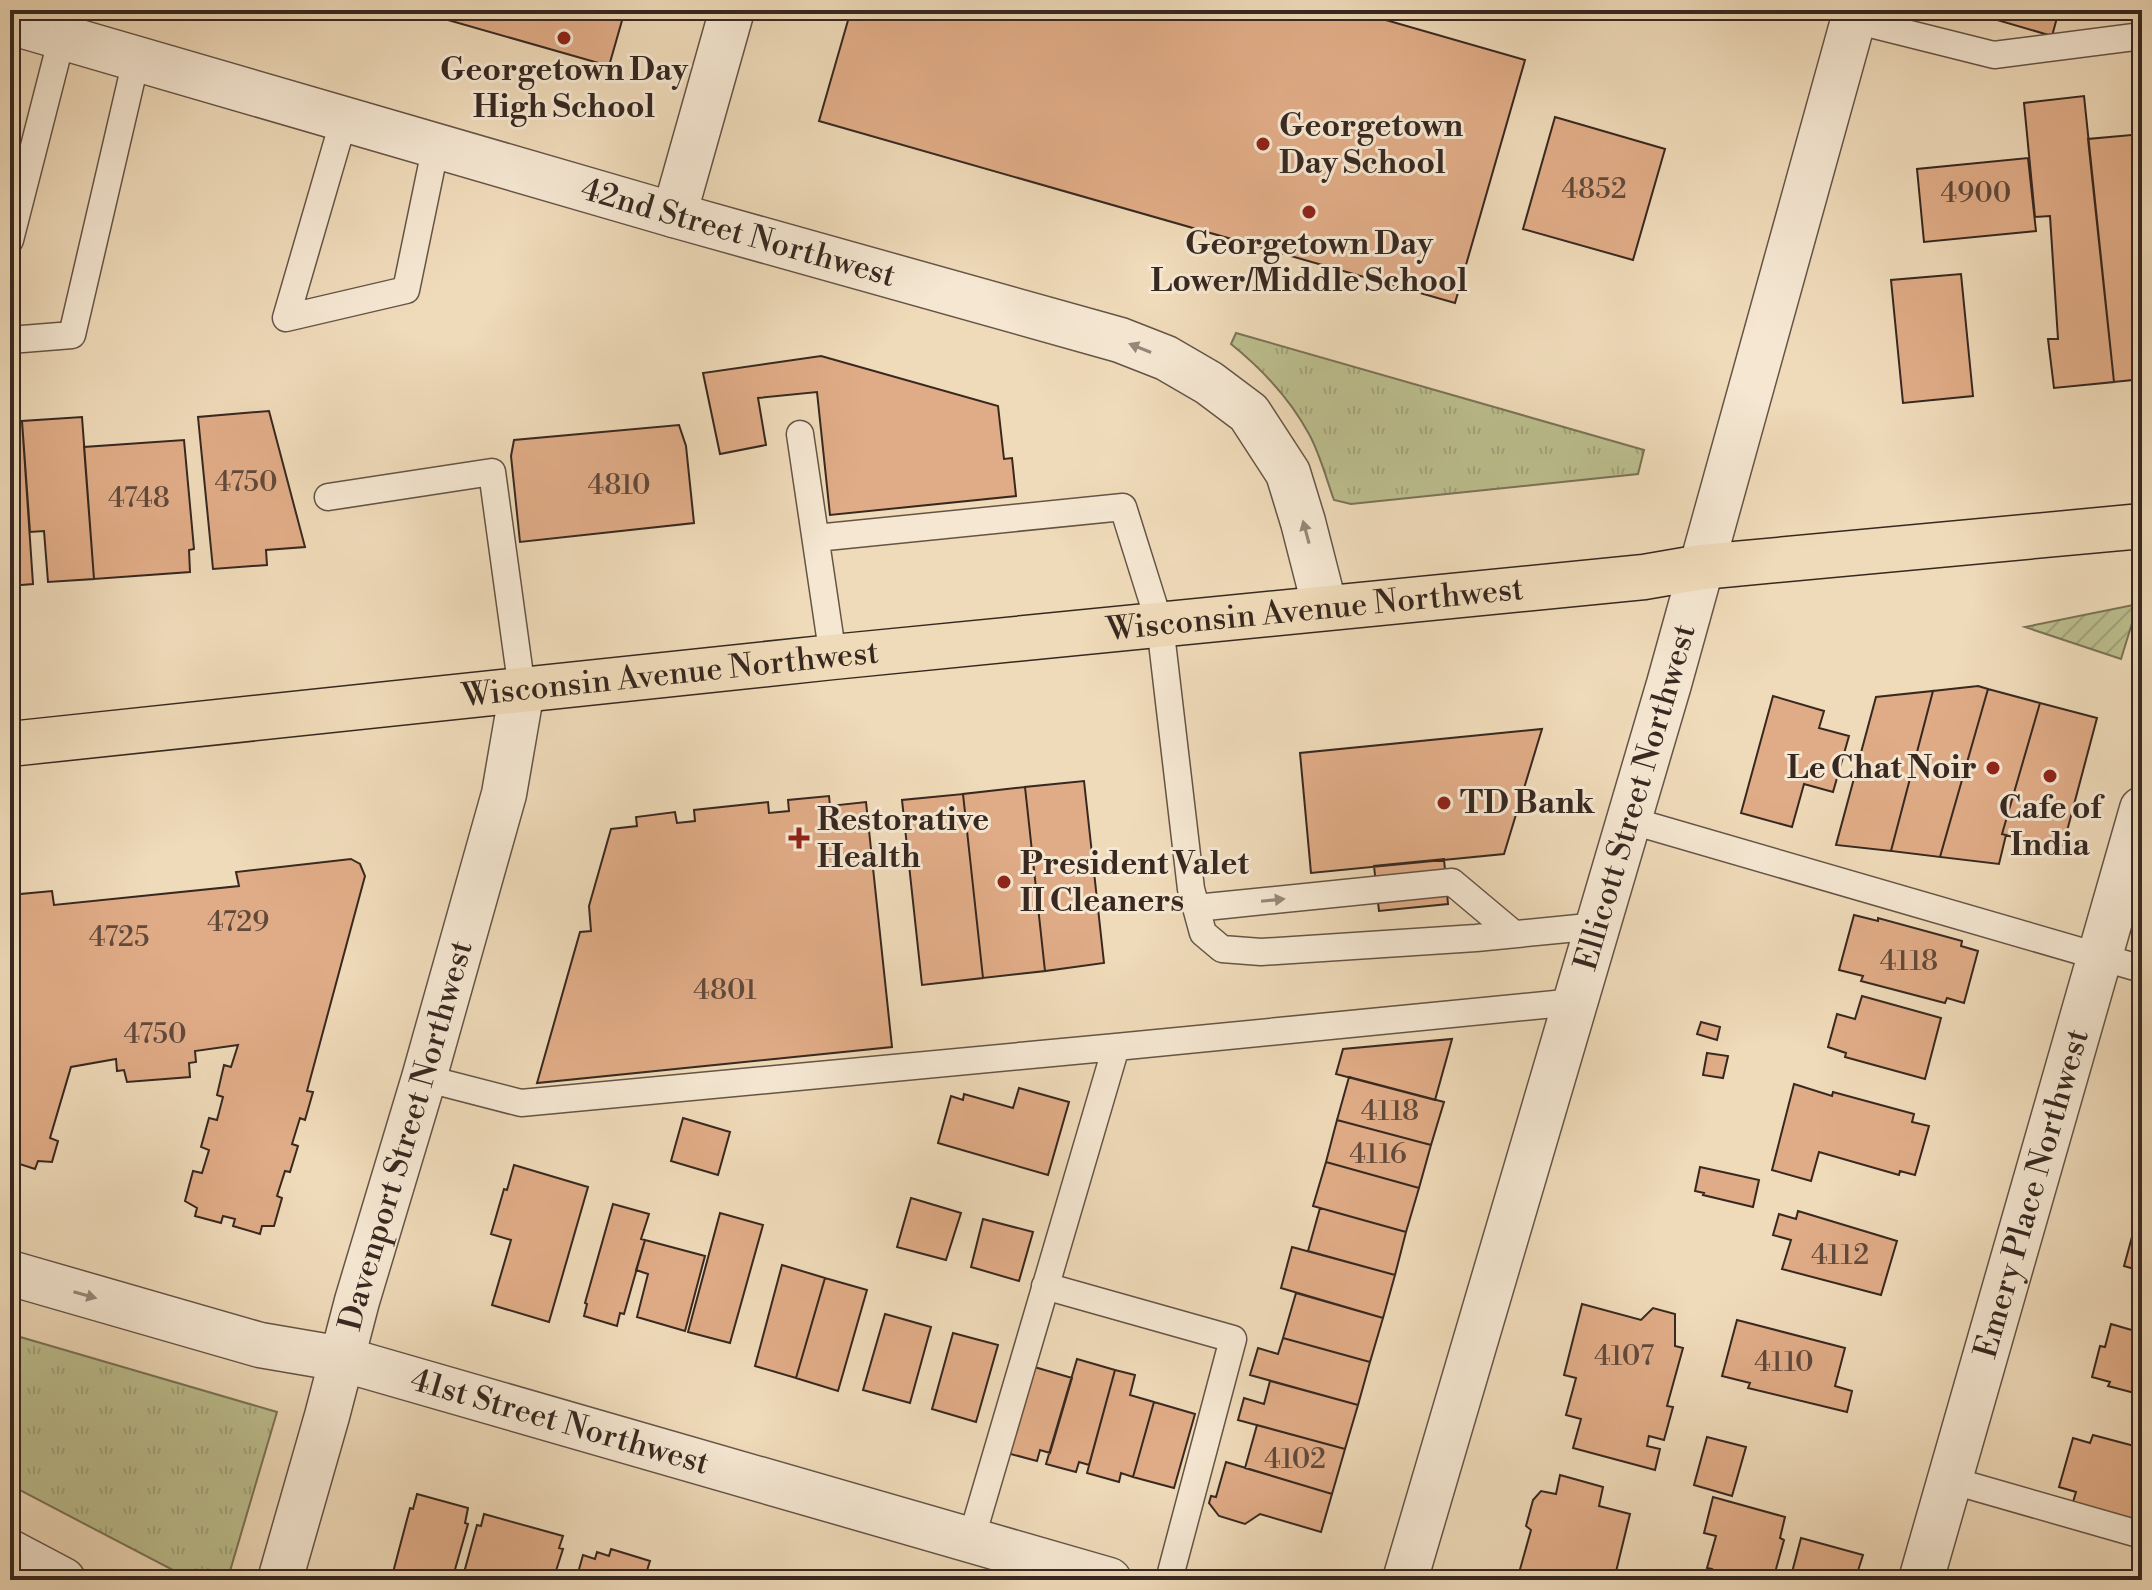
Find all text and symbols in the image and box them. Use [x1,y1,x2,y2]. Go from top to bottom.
marker: Georgetown Day High School [555,29,573,47]
place label: Georgetown Day High School [440,50,689,127]
place label: Georgetown Day School [1279,106,1464,183]
marker: Georgetown Day School [1254,135,1272,153]
street label: 42nd Street Northwest [576,169,900,296]
house number: 4852 [1561,172,1627,207]
house number: 4900 [1941,176,2011,211]
marker: Georgetown Day Lower/Middle School [1300,203,1318,221]
place label: Georgetown Day Lower/Middle School [1151,224,1468,301]
one-way arrow [1128,341,1152,354]
house number: 4750 [214,465,278,500]
house number: 4810 [587,468,651,503]
house number: 4748 [108,481,170,516]
one-way arrow [1299,520,1311,545]
street label: Wisconsin Avenue Northwest [1104,569,1525,650]
street label: Ellicott Street Northwest [1566,620,1705,975]
street label: Wisconsin Avenue Northwest [459,633,880,716]
place label: Le Chat Noir [1787,748,1977,788]
marker: Le Chat Noir [1984,759,2002,777]
marker: Cafe of India [2041,767,2059,785]
place label: TD Bank [1460,783,1596,823]
place label: Cafe of India [1999,788,2105,865]
marker: TD Bank [1435,794,1453,812]
place label: Restorative Health [817,800,989,877]
marker: Restorative Health [788,827,810,849]
place label: President Valet II Cleaners [1020,844,1249,921]
marker: President Valet II Cleaners [995,873,1013,891]
one-way arrow [1261,894,1286,907]
house number: 4729 [207,905,269,940]
house number: 4725 [89,920,149,955]
street label: Davenport Street Northwest [330,936,482,1335]
house number: 4118 [1880,944,1938,979]
house number: 4801 [693,973,757,1008]
house number: 4750 [123,1017,187,1052]
street label: Emery Place Northwest [1966,1024,2098,1363]
house number: 4118 [1361,1094,1419,1129]
house number: 4116 [1349,1137,1407,1172]
house number: 4112 [1811,1238,1869,1273]
one-way arrow [73,1289,98,1301]
house number: 4107 [1594,1339,1654,1374]
house number: 4110 [1754,1345,1814,1380]
street label: 41st Street Northwest [406,1360,714,1484]
house number: 4102 [1264,1442,1326,1477]

